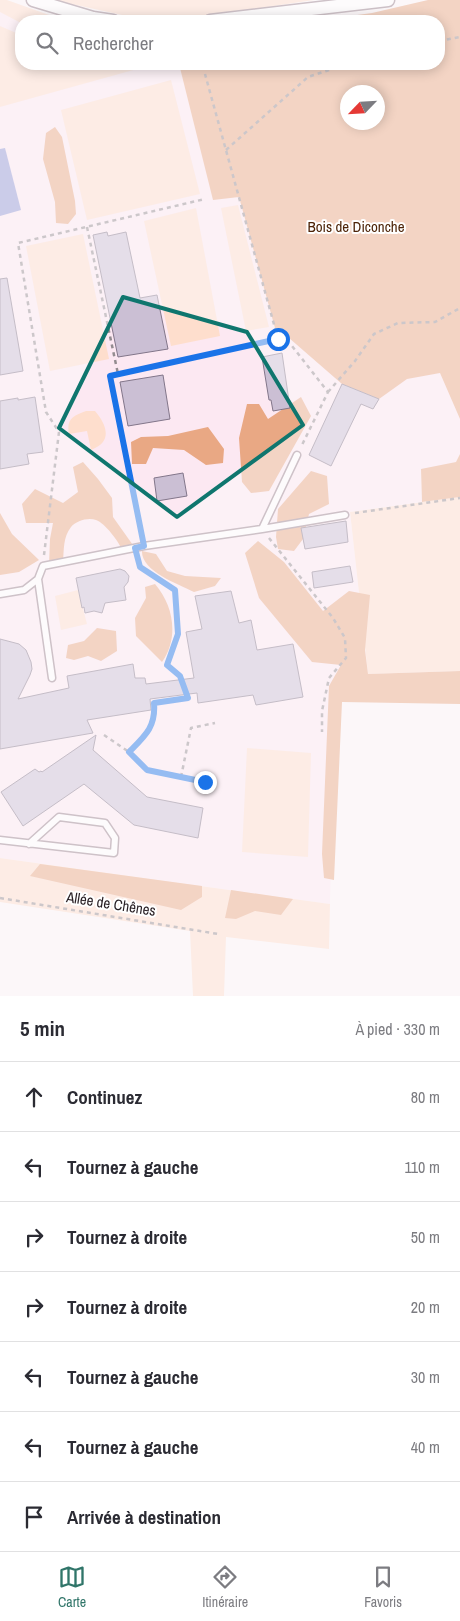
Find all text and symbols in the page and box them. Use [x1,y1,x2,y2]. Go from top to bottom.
search box [15,15,445,70]
icon: search [33,29,61,57]
text: Rechercher [73,30,154,56]
north arrow [340,85,385,130]
park label: Bois de Diconche [307,216,405,237]
route start [267,328,290,351]
route end [194,771,217,794]
street label: Allée de Chênes [64,886,157,921]
text: 5 min [20,1014,65,1043]
text: À pied · 330 m [355,1018,440,1040]
icon: ahead [20,1083,48,1111]
text: Continuez [67,1084,142,1110]
text: 80 m [411,1086,440,1108]
icon: left [20,1153,48,1181]
text: Tournez à gauche [67,1154,198,1180]
text: 110 m [404,1156,440,1178]
icon: right [20,1223,48,1251]
text: Tournez à droite [67,1224,187,1250]
text: 50 m [411,1226,440,1248]
icon: right [20,1293,48,1321]
text: Tournez à droite [67,1294,187,1320]
text: 20 m [411,1296,440,1318]
icon: left [20,1363,48,1391]
text: Tournez à gauche [67,1364,198,1390]
text: 30 m [411,1366,440,1388]
icon: left [20,1433,48,1461]
text: Tournez à gauche [67,1434,198,1460]
text: 40 m [411,1436,440,1458]
icon: arrive [20,1503,48,1531]
text: Arrivée à destination [67,1504,221,1530]
tab: Carte [58,1563,86,1611]
tab: Itinéraire [202,1563,248,1611]
tab: Favoris [364,1563,402,1611]

